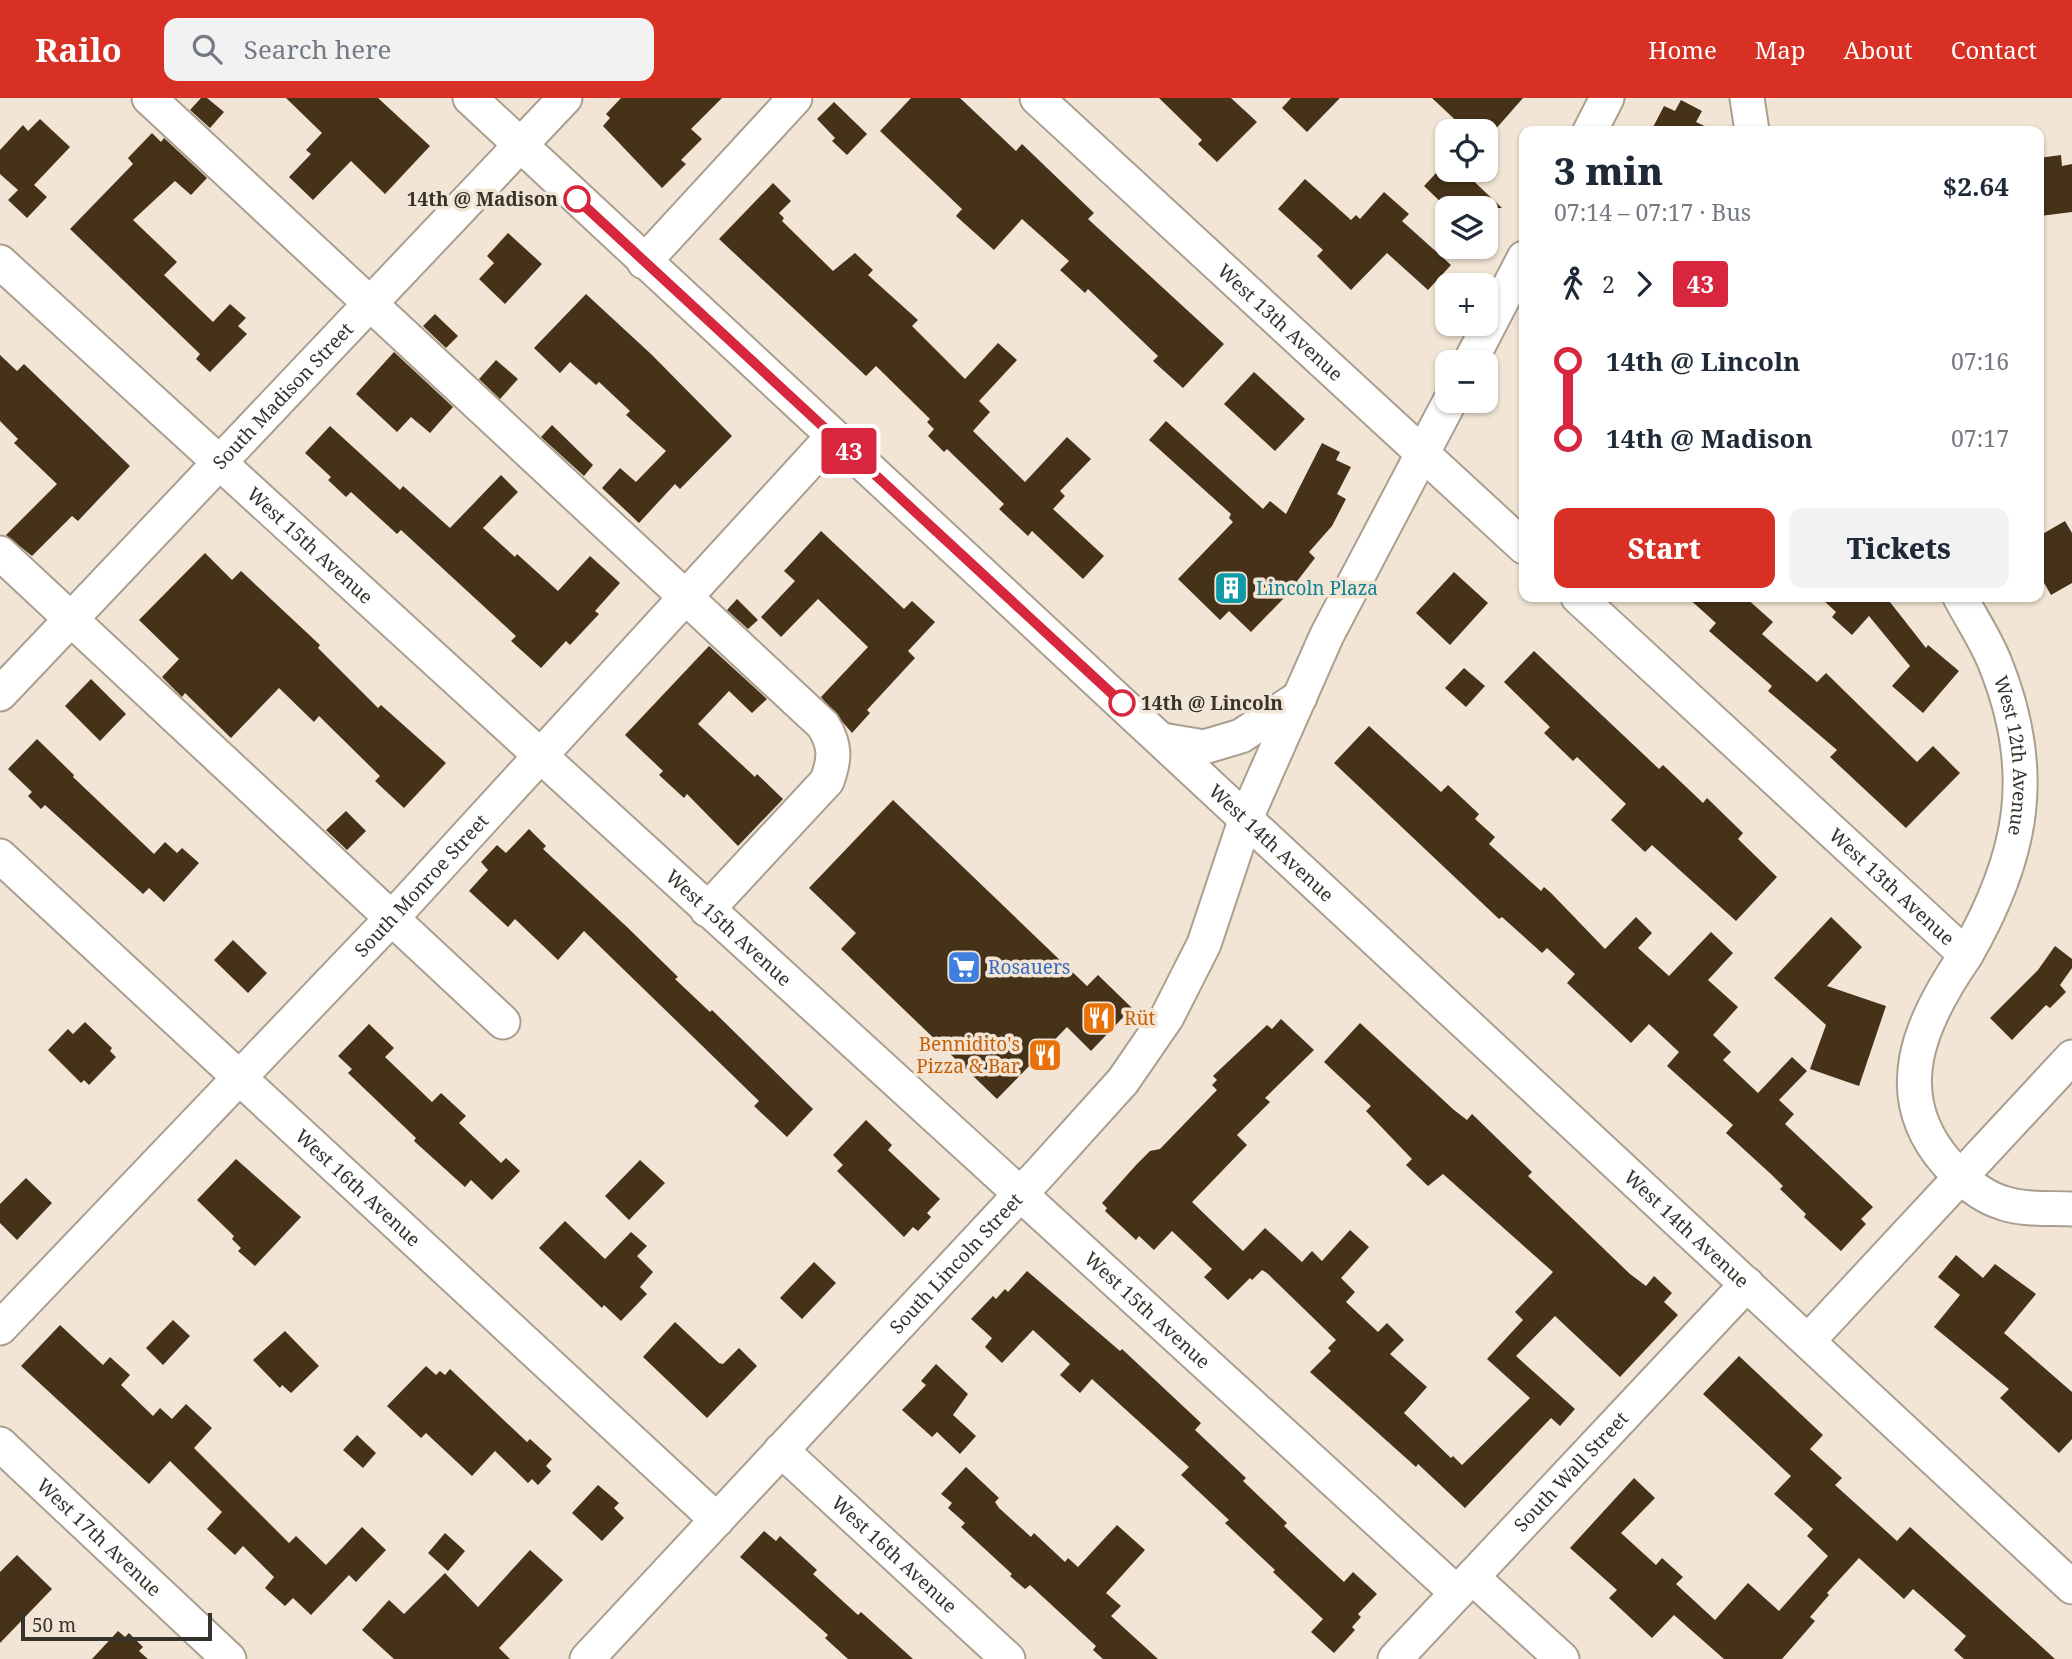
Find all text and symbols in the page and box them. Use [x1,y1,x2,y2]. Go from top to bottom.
search box [164,18,654,81]
text: Railo [35,27,122,72]
icon: search [188,30,226,68]
text: Search here [244,31,391,67]
text: Home [1648,33,1717,66]
text: Map [1755,33,1806,66]
text: About [1844,33,1913,66]
text: Contact [1951,33,2037,66]
map controls [1435,119,1498,413]
button: locate [1435,119,1498,182]
text: 3 min [1554,144,1663,196]
text: $2.64 [1943,168,2009,204]
place label: 14th @ Madison [407,186,558,212]
marker: 14th @ Madison [564,186,590,212]
button: layers [1435,196,1498,259]
text: 07:14 – 07:17 · Bus [1554,196,1751,228]
street label: West 13th Avenue [1212,258,1349,387]
icon: walk [1554,265,1592,303]
icon: forward [1625,265,1663,303]
text: 43 [1687,267,1714,300]
text: 2 [1602,268,1615,300]
button: + [1435,273,1498,336]
street label: South Madison Street [207,316,359,475]
text: 14th @ Lincoln [1606,343,1800,379]
text: 07:16 [1951,345,2009,377]
button: − [1435,350,1498,413]
text: 14th @ Madison [1606,420,1813,456]
text: 07:17 [1951,422,2009,454]
line badge: 43 [818,428,880,474]
text: 43 [835,434,863,467]
street label: West 15th Avenue [241,481,379,610]
button: Start [1554,508,1775,588]
button: Tickets [1789,508,2009,588]
building icon: Lincoln Plaza [1212,569,1250,607]
place label: Lincoln Plaza [1256,575,1378,601]
street label: West 12th Avenue [1988,672,2033,838]
marker: 14th @ Lincoln [1109,690,1135,716]
place label: 14th @ Lincoln [1141,690,1283,716]
street label: West 14th Avenue [1203,778,1340,908]
street label: South Monroe Street [348,808,494,963]
street label: West 13th Avenue [1823,822,1960,951]
street label: West 15th Avenue [660,863,797,992]
supermarket icon: Rosauers [945,948,983,986]
place label: Rosauers [988,954,1070,980]
restaurant icon: Rüt [1080,999,1118,1037]
place label: Rüt [1124,1005,1156,1031]
place label: Bennidito's Pizza & Bar [916,1031,1020,1079]
restaurant icon: Bennidito's Pizza & Bar [1026,1036,1064,1074]
street label: West 16th Avenue [290,1123,426,1252]
street label: West 14th Avenue [1618,1164,1755,1294]
street label: South Lincoln Street [884,1187,1028,1339]
street label: West 15th Avenue [1079,1246,1216,1374]
street label: South Wall Street [1508,1406,1634,1537]
street label: West 17th Avenue [31,1472,167,1602]
street label: West 16th Avenue [826,1490,963,1619]
scale bar [21,1610,212,1642]
text: 50 m [32,1612,76,1638]

